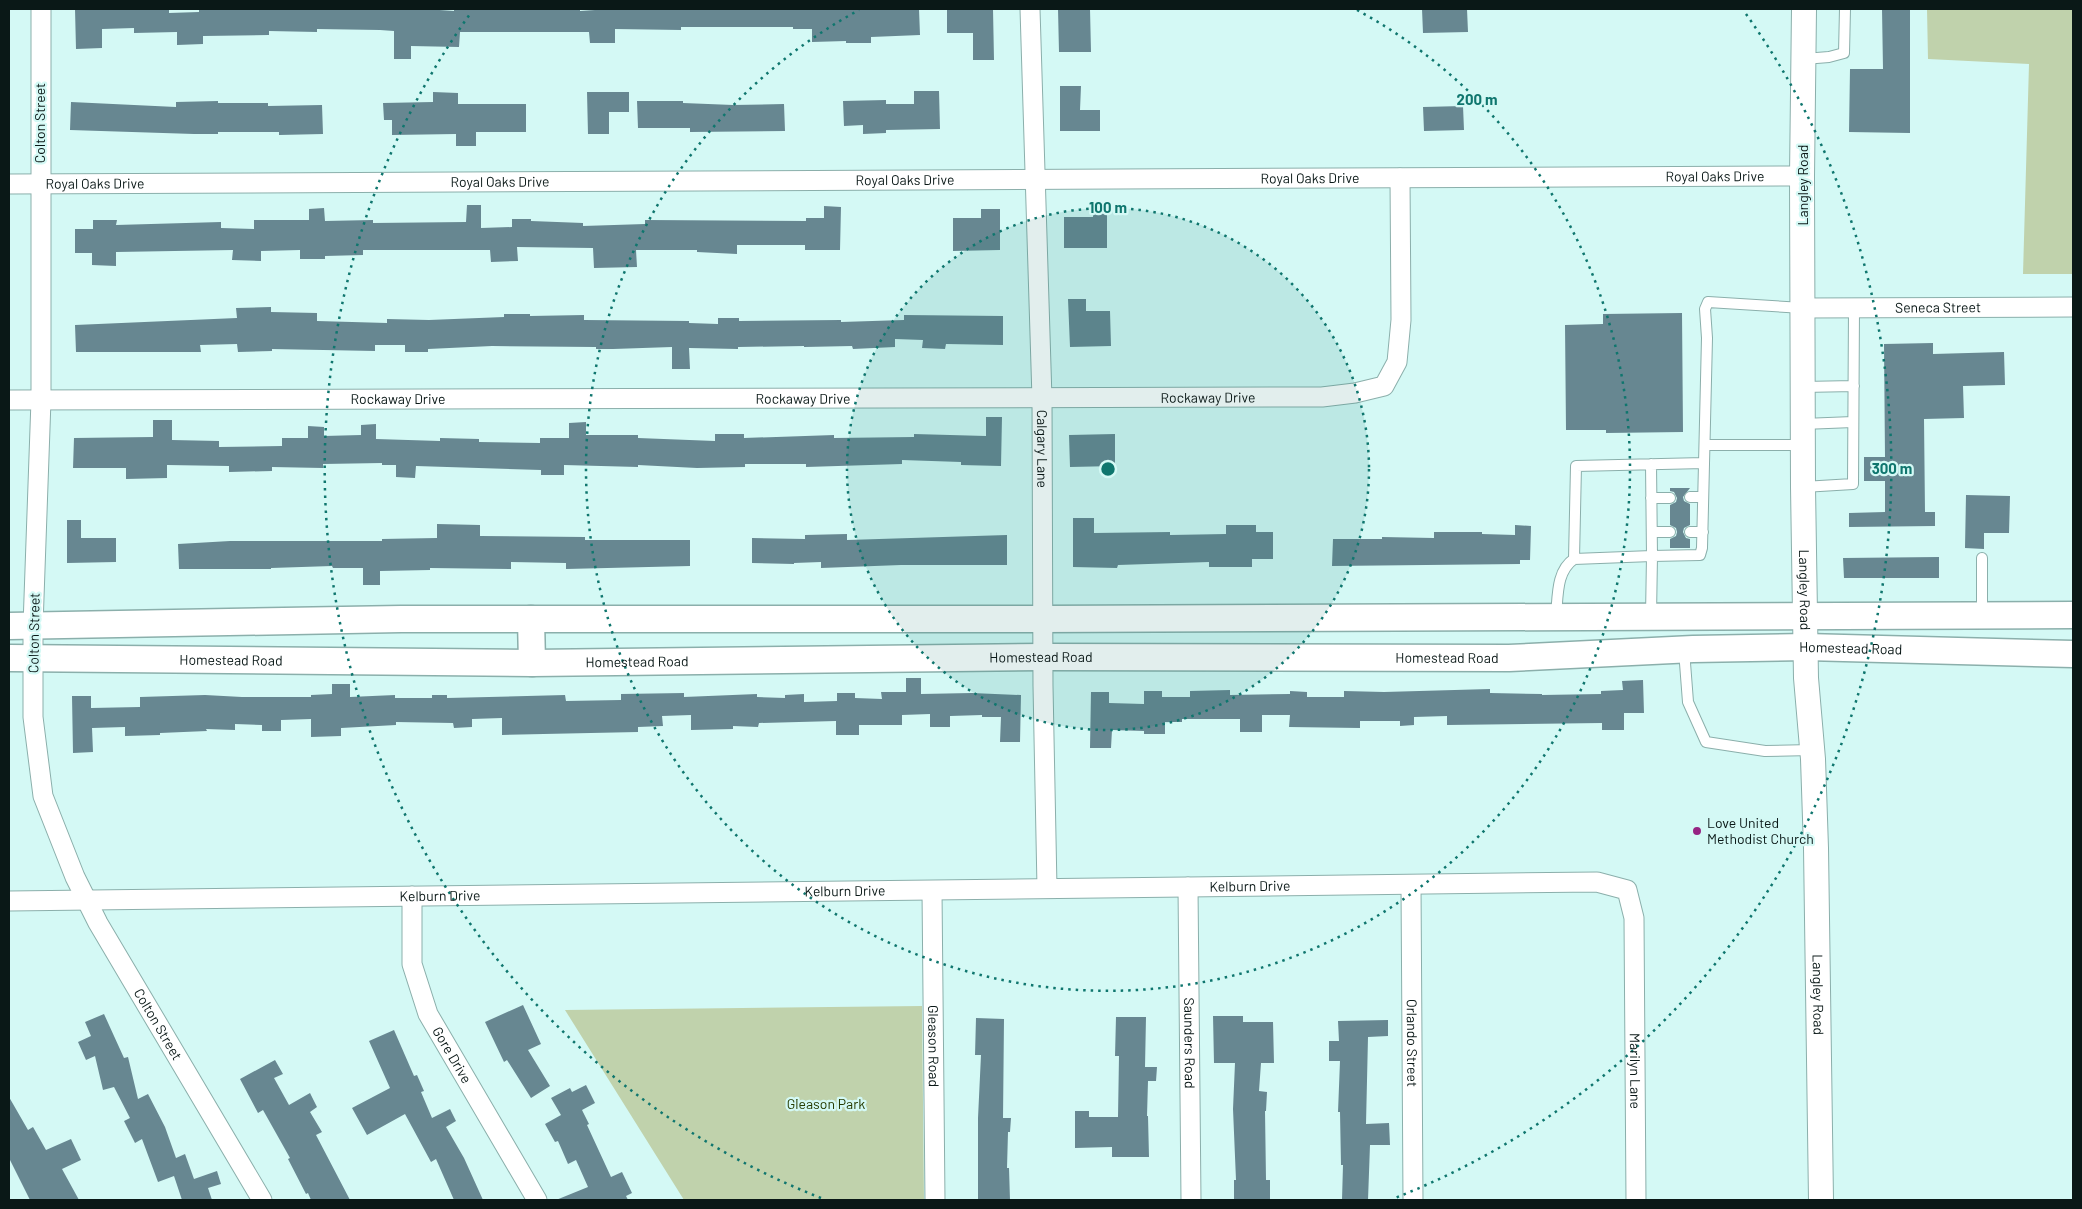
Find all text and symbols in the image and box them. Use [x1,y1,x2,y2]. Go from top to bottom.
street label: Colton Street [31,83,48,163]
text: 200 m [1456,90,1498,108]
street label: Langley Road [1794,145,1811,225]
street label: Royal Oaks Drive [1665,167,1764,185]
street label: Royal Oaks Drive [1260,169,1359,186]
street label: Royal Oaks Drive [855,171,954,188]
street label: Royal Oaks Drive [450,173,549,190]
street label: Royal Oaks Drive [45,174,145,192]
text: 100 m [1089,198,1127,216]
street label: Seneca Street [1895,298,1981,316]
street label: Rockaway Drive [1160,388,1256,406]
street label: Rockaway Drive [350,390,445,407]
street label: Rockaway Drive [755,390,850,407]
street label: Calgary Lane [1034,410,1051,488]
text: 300 m [1872,459,1912,477]
centre of rings [1099,460,1117,478]
street label: Langley Road [1796,549,1814,631]
street label: Colton Street [24,593,43,673]
street label: Homestead Road [1799,638,1903,658]
street label: Homestead Road [989,648,1093,666]
street label: Homestead Road [1395,649,1499,666]
street label: Homestead Road [179,651,283,669]
street label: Homestead Road [585,652,689,670]
place label: Love United Methodist Church [1707,814,1814,847]
marker: Love United Methodist Church [1691,825,1703,837]
street label: Kelburn Drive [1209,877,1290,895]
street label: Kelburn Drive [804,882,886,899]
street label: Kelburn Drive [399,886,481,904]
street label: Langley Road [1810,954,1828,1035]
street label: Colton Street [131,985,186,1063]
street label: Saunders Road [1181,997,1199,1089]
street label: Orlando Street [1404,999,1421,1087]
street label: Gleason Road [925,1005,943,1087]
street label: Gore Drive [429,1023,476,1086]
street label: Marilyn Lane [1627,1033,1644,1109]
park label: Gleason Park [787,1095,865,1112]

